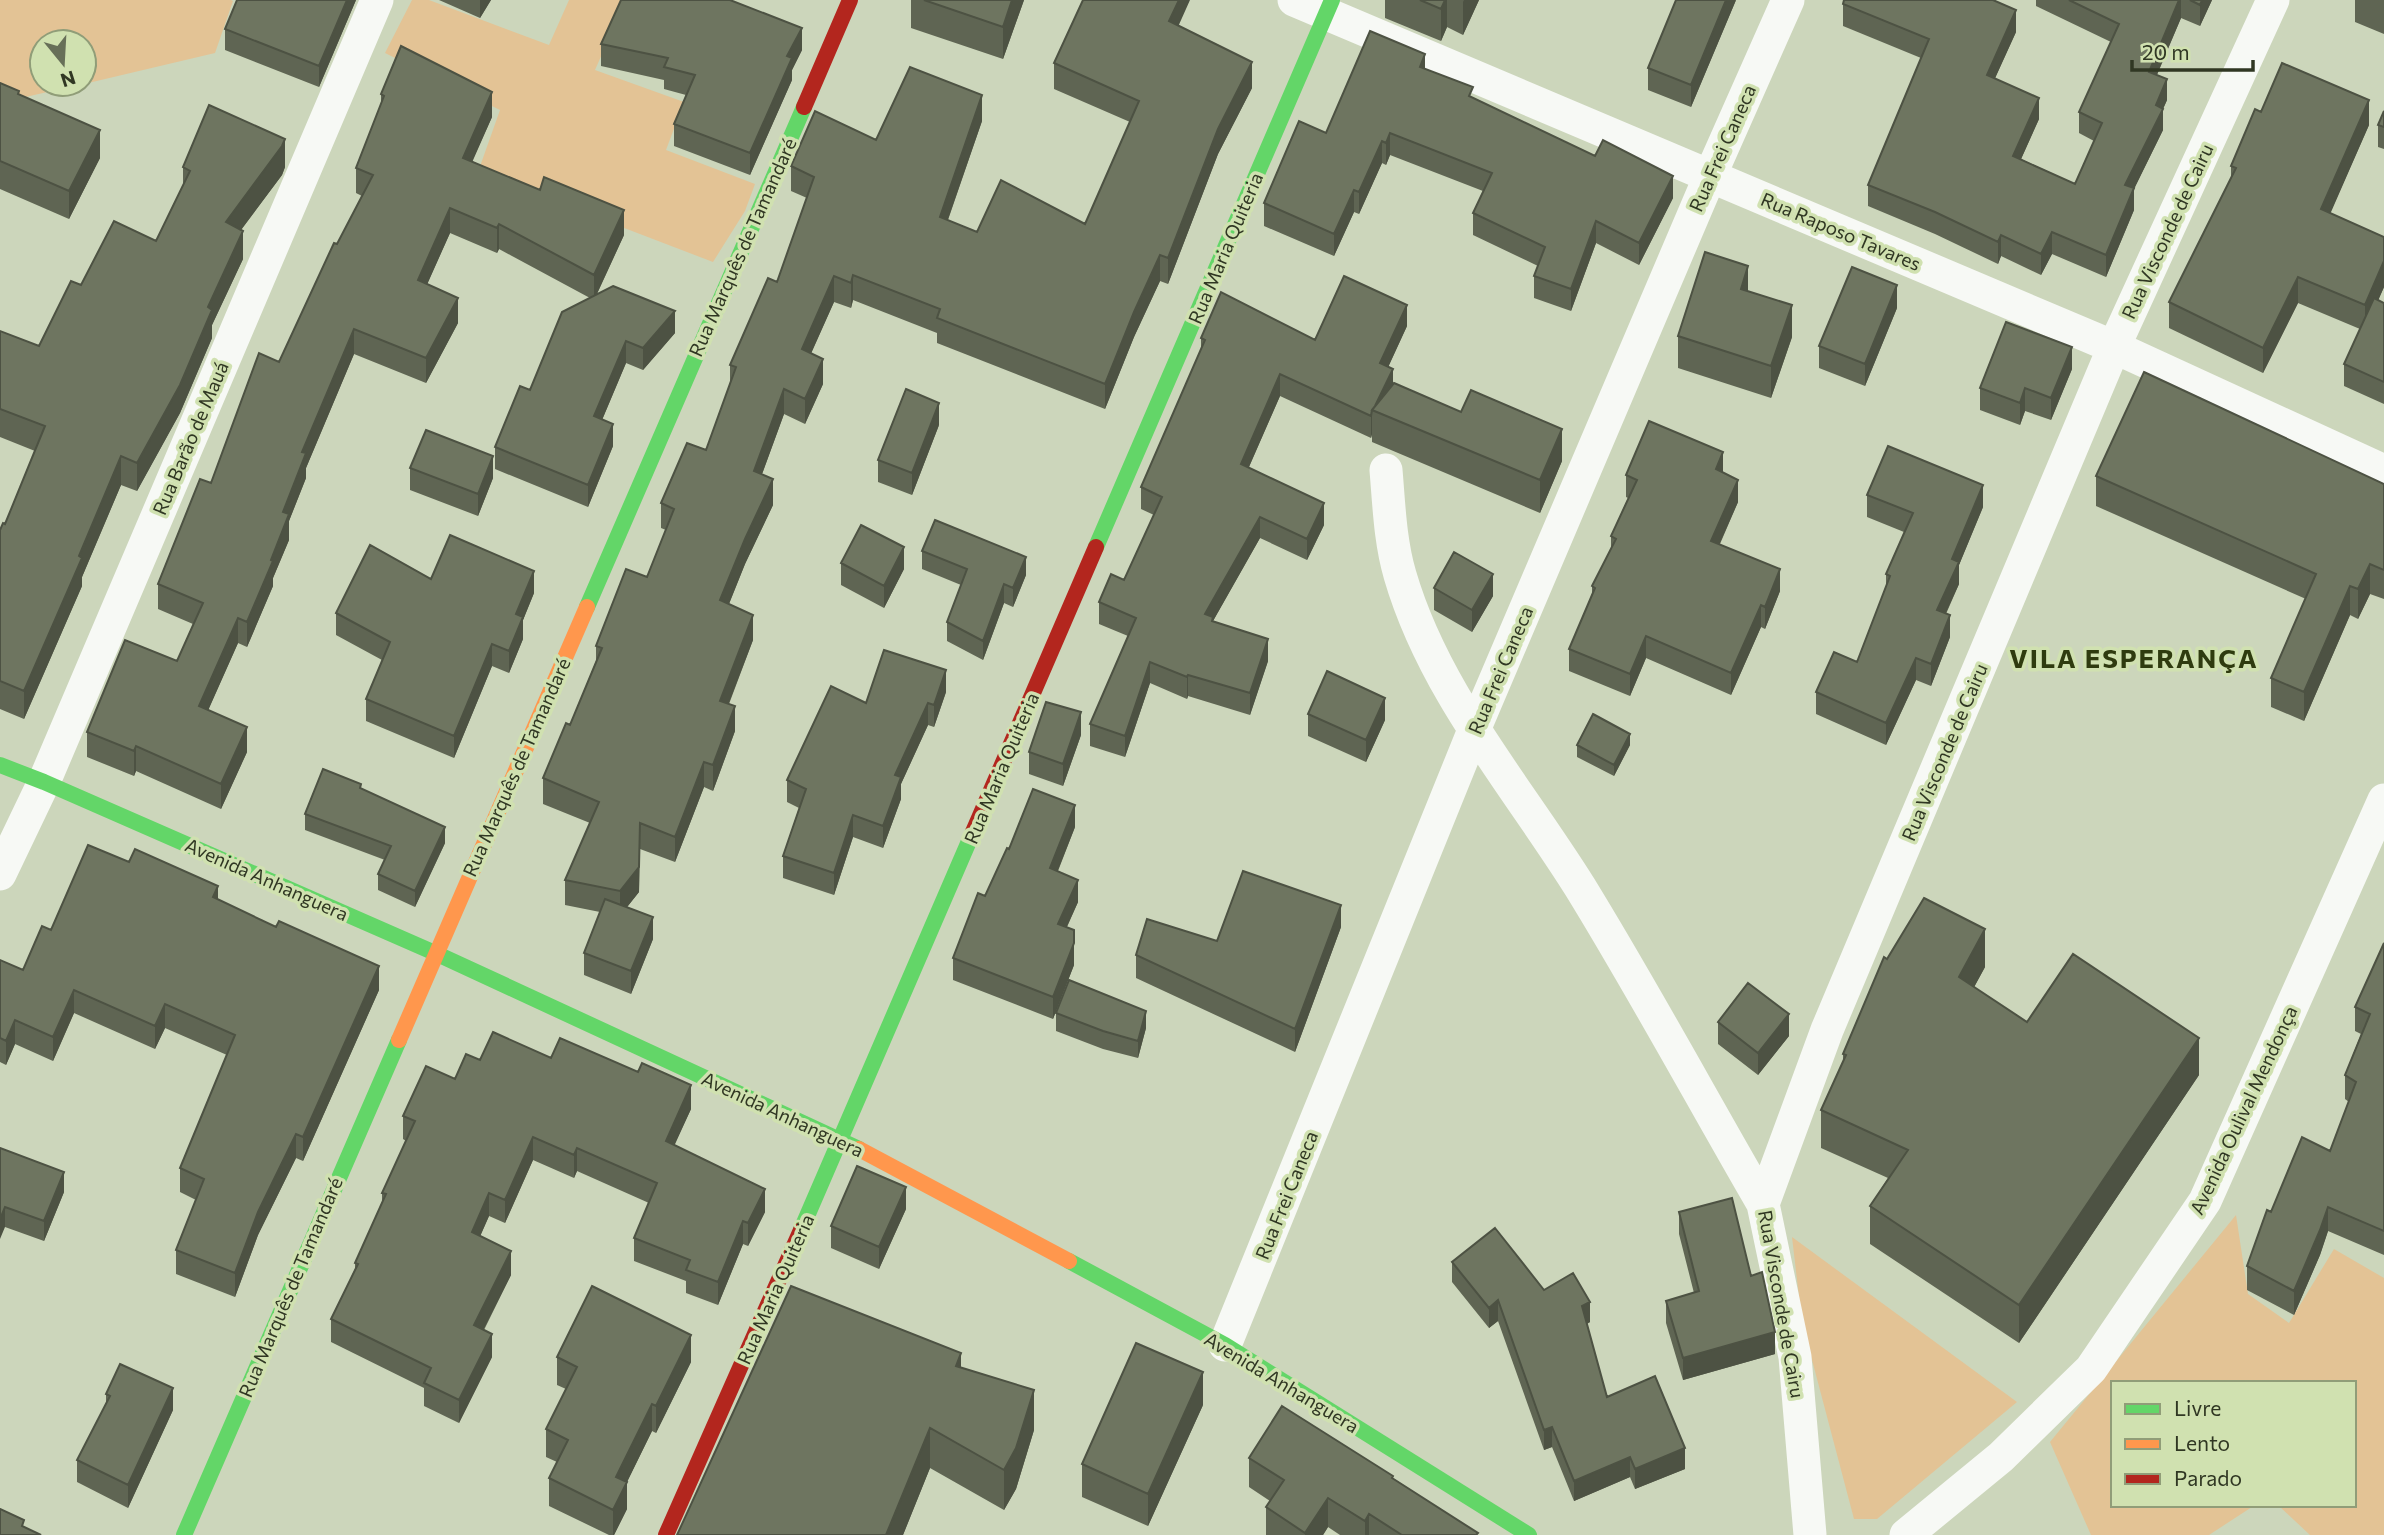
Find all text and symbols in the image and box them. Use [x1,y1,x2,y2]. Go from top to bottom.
north arrow [28,28,98,98]
scale bar [2132,28,2253,72]
text: 20 m [2142,39,2190,64]
text: N [58,67,79,93]
street label: Rua Frei Caneca [1684,81,1760,215]
street label: Rua Marquês de Tamandaré [683,134,801,360]
street label: Rua Visconde de Cairu [2116,140,2218,322]
street label: Rua Maria Quiteria [1183,169,1267,327]
street label: Rua Raposo Tavares [1758,187,1924,275]
street label: Rua Barão de Mauá [147,358,233,518]
street label: Rua Frei Caneca [1463,603,1537,737]
district label: VILA ESPERANÇA [2009,642,2259,673]
street label: Rua Marquês de Tamandaré [457,654,575,880]
street label: Rua Visconde de Cairu [1896,660,1992,844]
street label: Rua Maria Quiteria [959,689,1043,847]
street label: Avenida Anhanguera [182,833,352,925]
street label: Avenida Oulival Mendonça [2184,1002,2302,1218]
street label: Avenida Anhanguera [698,1066,868,1162]
street label: Rua Frei Caneca [1250,1127,1322,1263]
street label: Rua Marquês de Tamandaré [233,1174,347,1400]
street label: Rua Visconde de Cairu [1754,1208,1810,1400]
street label: Rua Maria Quiteria [732,1210,818,1368]
street label: Avenida Anhanguera [1201,1327,1363,1437]
legend [2111,1381,2356,1507]
text: Livre [2174,1395,2221,1420]
text: Lento [2174,1430,2230,1455]
text: Parado [2174,1465,2242,1490]

